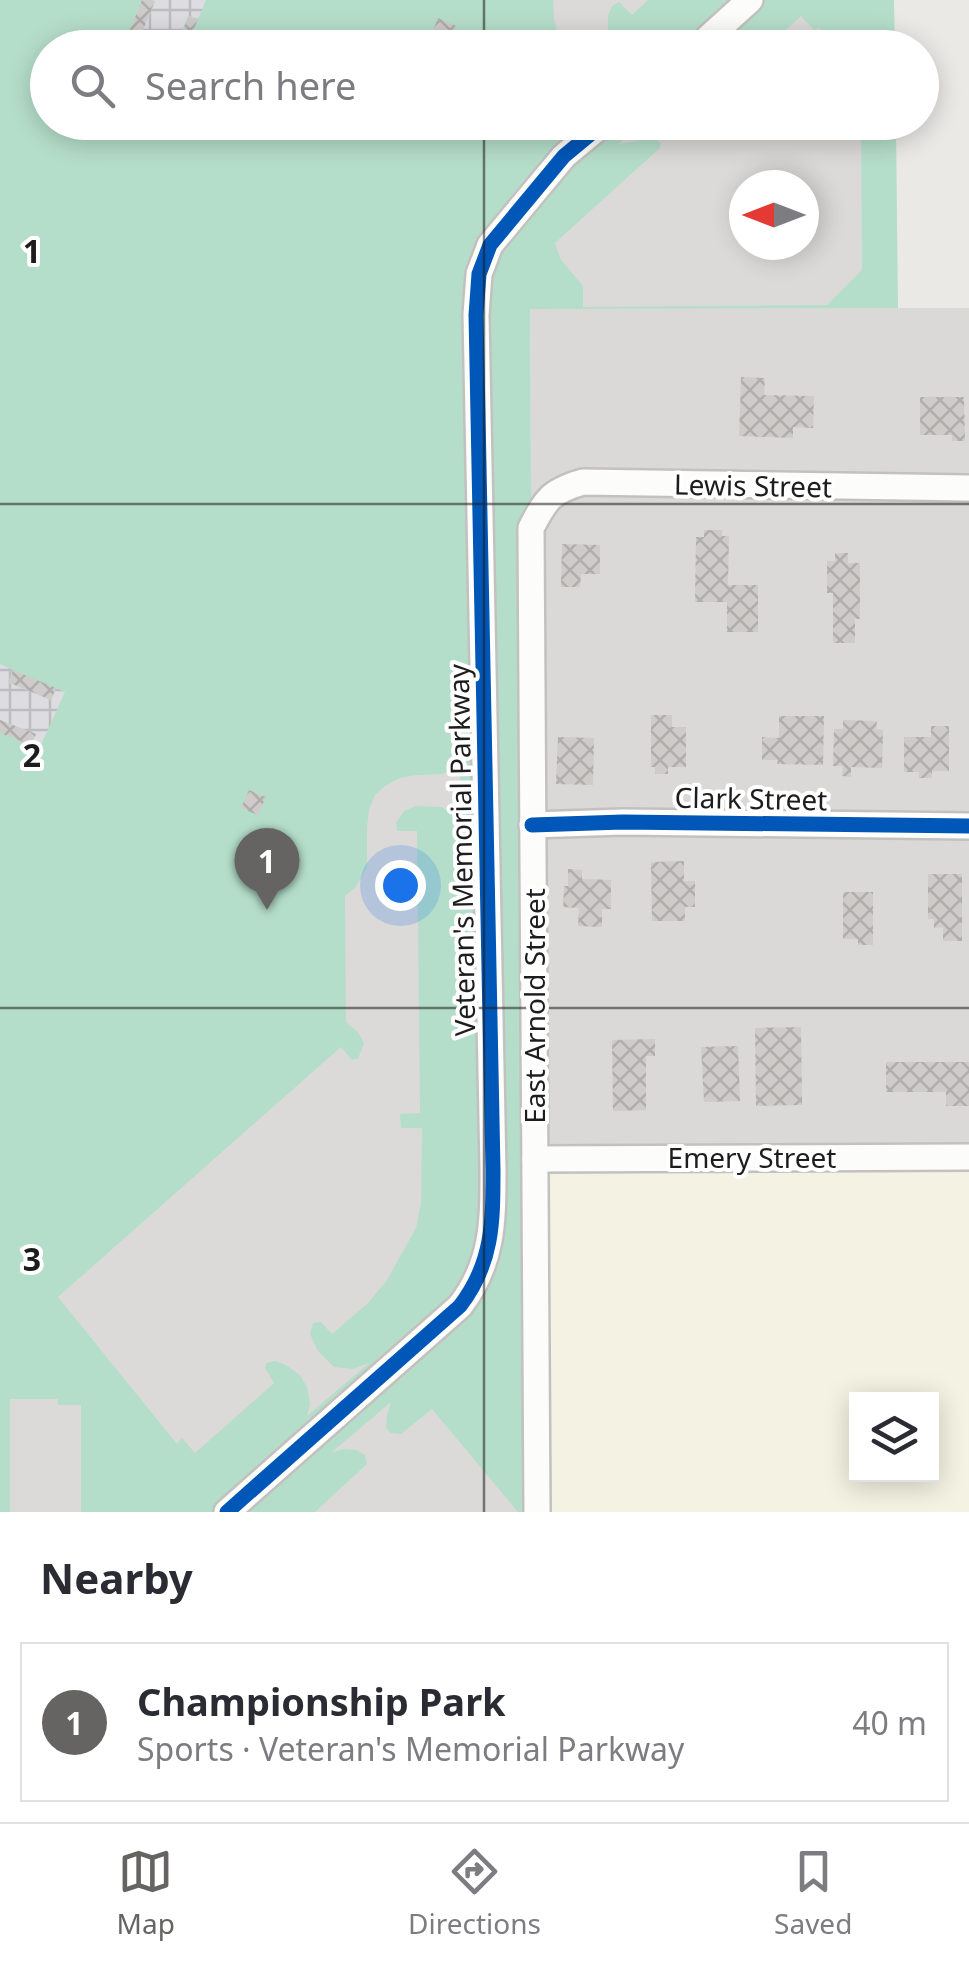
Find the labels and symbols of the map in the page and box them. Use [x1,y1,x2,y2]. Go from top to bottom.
north arrow [729,170,819,260]
text: 1 [23,229,41,272]
street label: Lewis Street [674,465,832,505]
street label: Veteran's Memorial Parkway [439,663,483,1036]
text: 2 [23,733,41,776]
street label: Clark Street [674,778,828,818]
pin: 1 [234,828,300,910]
your location [375,860,426,911]
street label: East Arnold Street [515,888,553,1124]
street label: Emery Street [668,1138,836,1176]
text: 3 [23,1237,41,1280]

